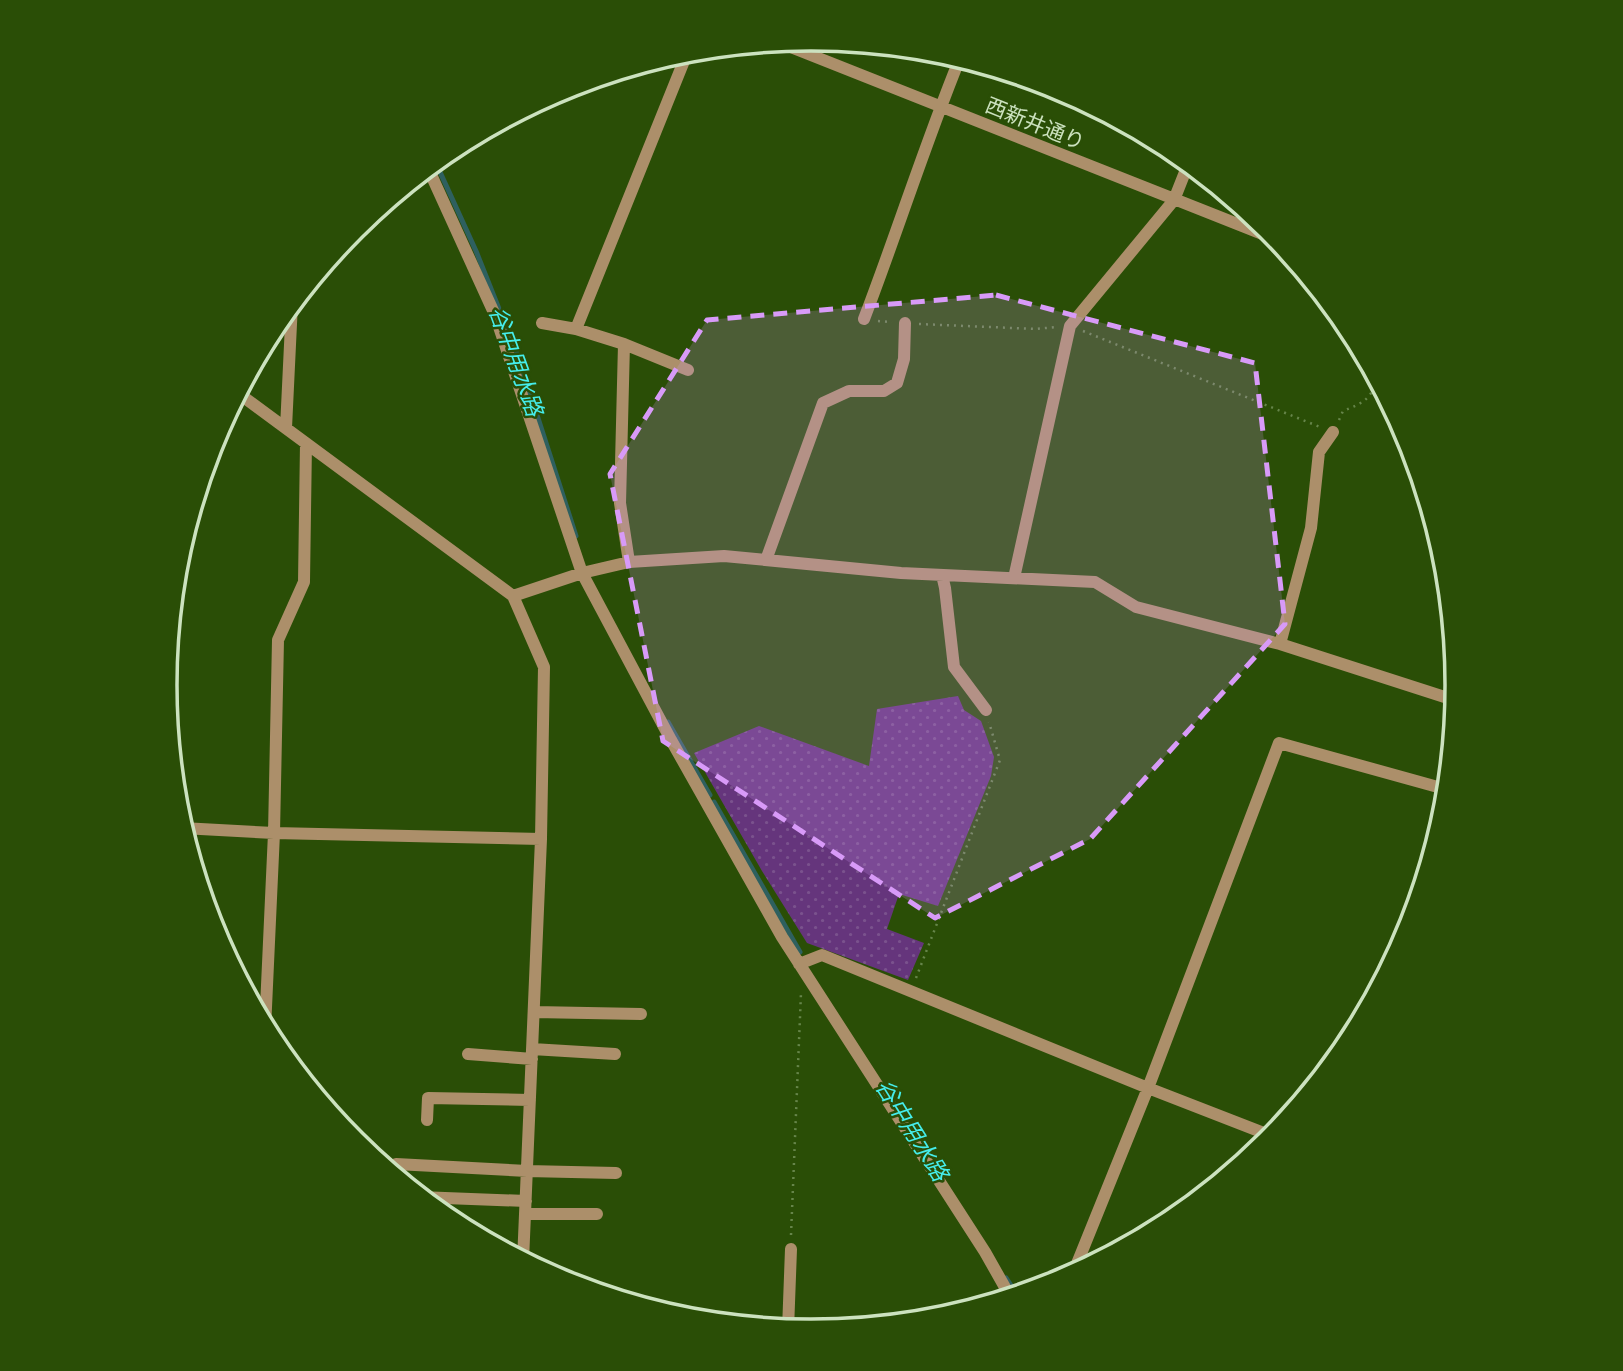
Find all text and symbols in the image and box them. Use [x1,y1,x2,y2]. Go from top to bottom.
street label: 西新井通り [982,92,1089,155]
water label: 谷中用水路 [484,302,550,421]
water label: 谷中用水路 [871,1074,955,1187]

